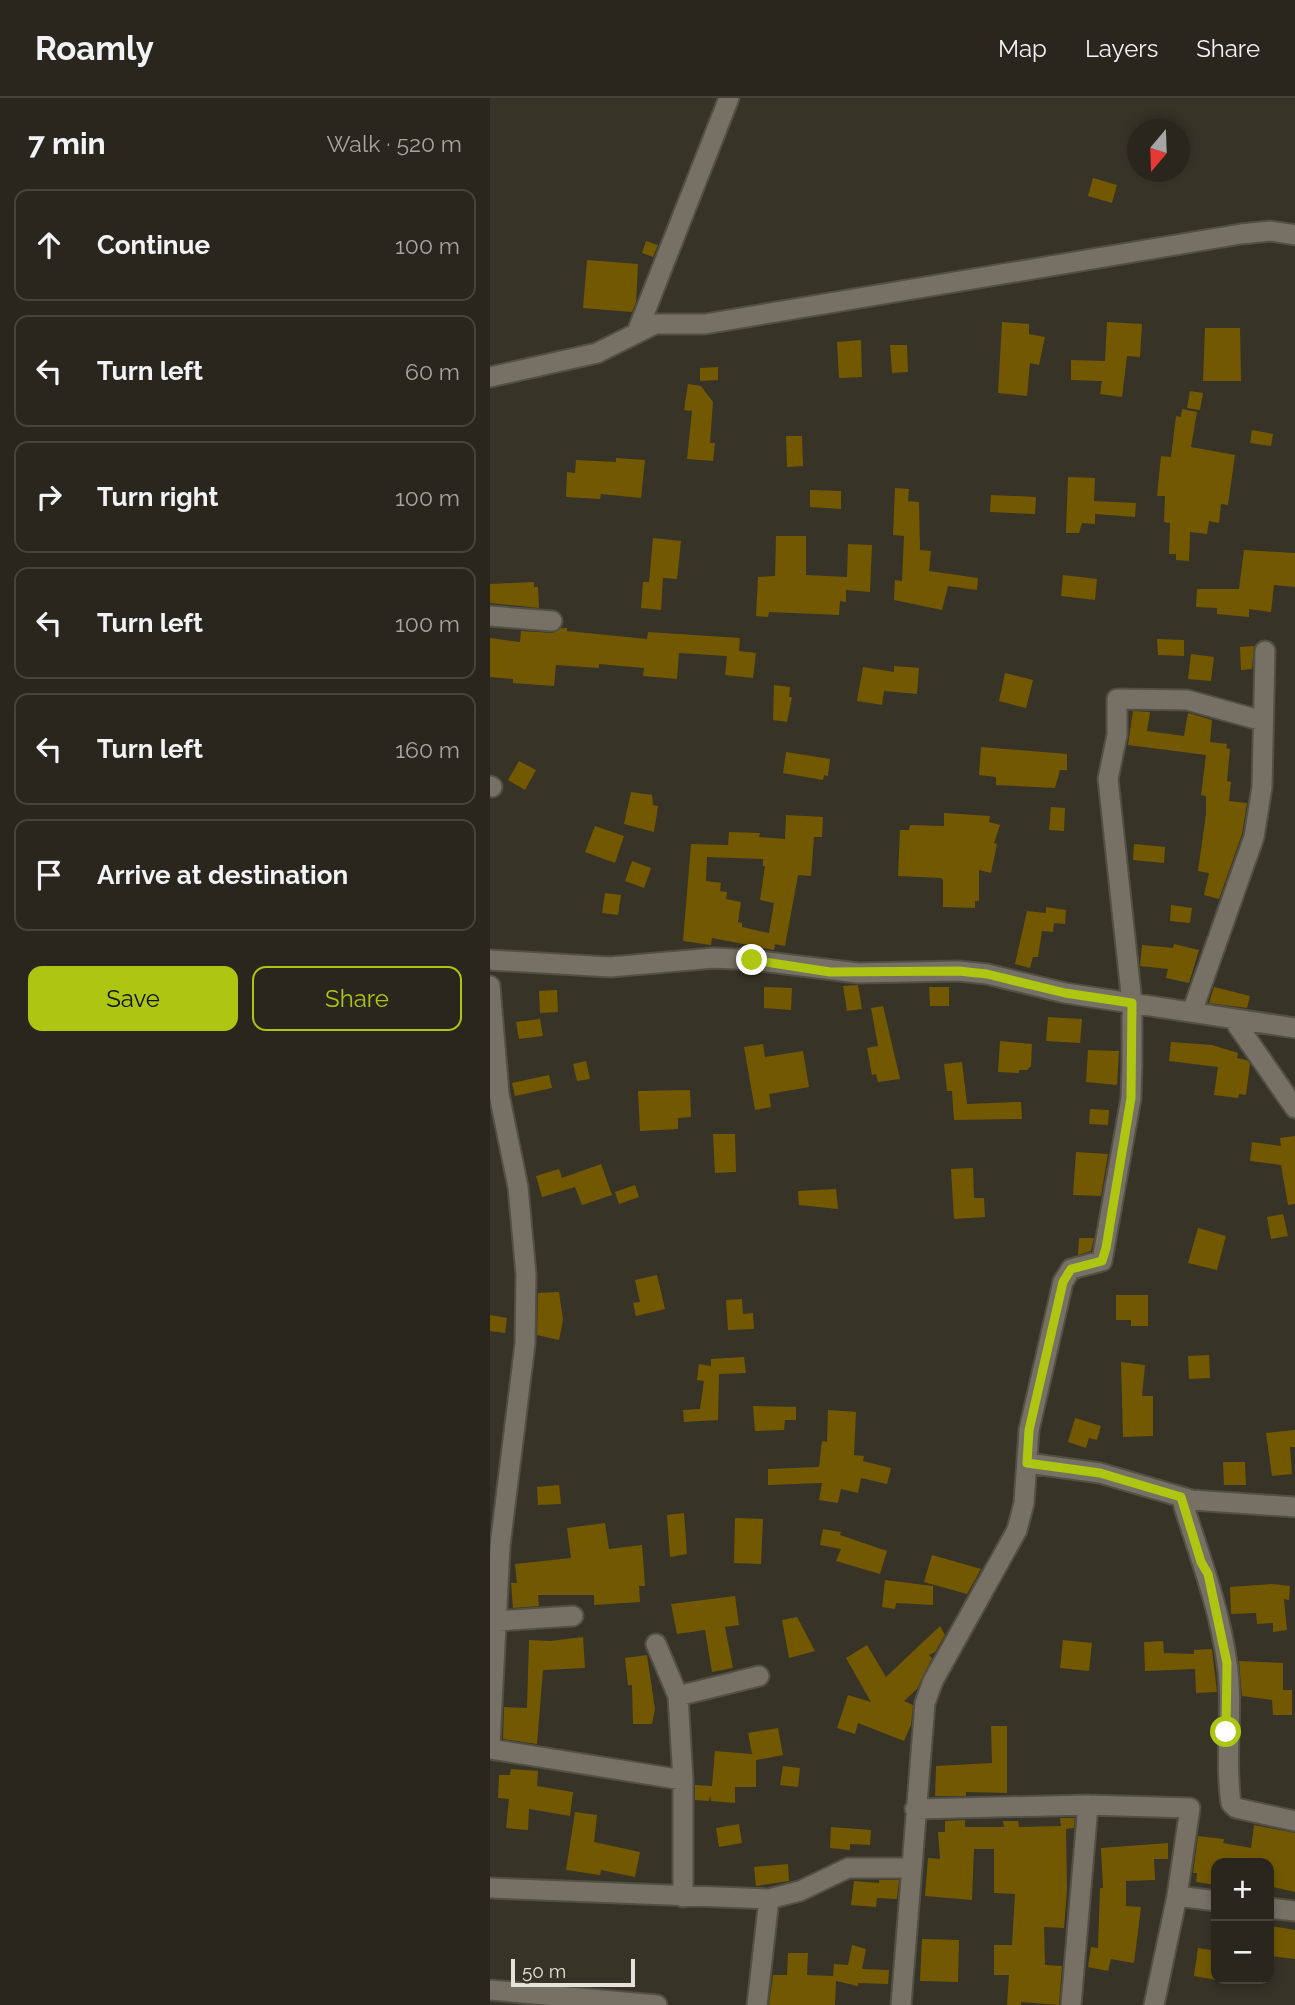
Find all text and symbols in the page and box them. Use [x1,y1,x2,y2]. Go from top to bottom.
text: Roamly [35,29,154,68]
text: Map [998,34,1047,63]
text: Layers [1085,34,1158,63]
text: Share [1196,34,1260,63]
north arrow [1127,119,1190,182]
text: 7 min [28,126,106,161]
text: Walk · 520 m [327,130,462,157]
icon: ahead [30,226,68,264]
text: Continue [97,230,210,260]
text: 100 m [395,232,460,259]
icon: left [30,352,68,390]
text: Turn left [97,356,203,386]
text: 60 m [405,358,460,385]
icon: right [30,478,68,516]
text: Turn right [97,482,218,512]
text: 100 m [395,484,460,511]
icon: left [30,604,68,642]
text: Turn left [97,608,203,638]
text: 100 m [395,610,460,637]
icon: left [30,730,68,768]
text: Turn left [97,734,203,764]
text: 160 m [395,736,460,763]
icon: arrive [30,856,68,894]
text: Arrive at destination [97,860,348,890]
route end [736,944,767,975]
button: Save [28,966,238,1031]
button: Share [252,966,462,1031]
route start [1210,1716,1241,1747]
map controls [1211,1858,1274,1984]
button: + [1211,1858,1274,1921]
button: − [1211,1921,1274,1984]
scale bar [511,1956,635,1988]
text: 50 m [522,1960,566,1982]

